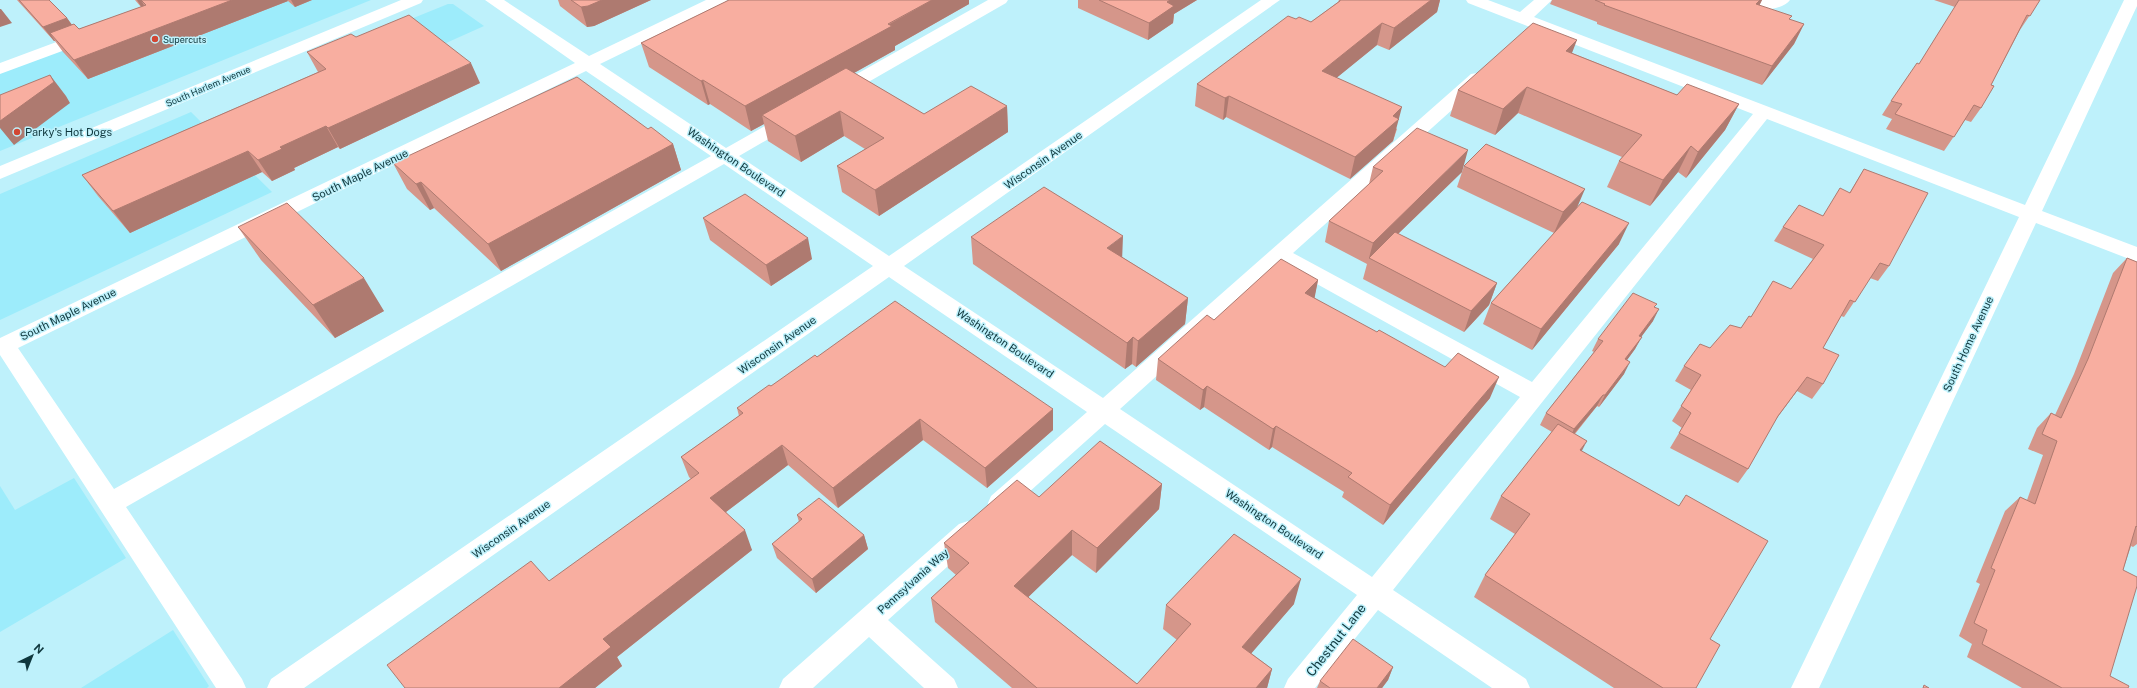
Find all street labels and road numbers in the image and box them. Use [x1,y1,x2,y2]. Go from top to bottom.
street label: South Harlem Avenue [164,63,252,109]
street label: Washington Boulevard [685,125,787,199]
street label: Wisconsin Avenue [1002,129,1084,191]
street label: South Maple Avenue [310,147,410,203]
street label: South Maple Avenue [18,286,118,342]
street label: South Home Avenue [1941,294,1995,394]
street label: Washington Boulevard [954,306,1056,380]
street label: Wisconsin Avenue [736,314,818,376]
street label: Washington Boulevard [1223,487,1325,561]
street label: Wisconsin Avenue [470,498,552,560]
street label: Pennsylvania Way [875,546,951,616]
street label: Chestnut Lane [1303,601,1369,679]

